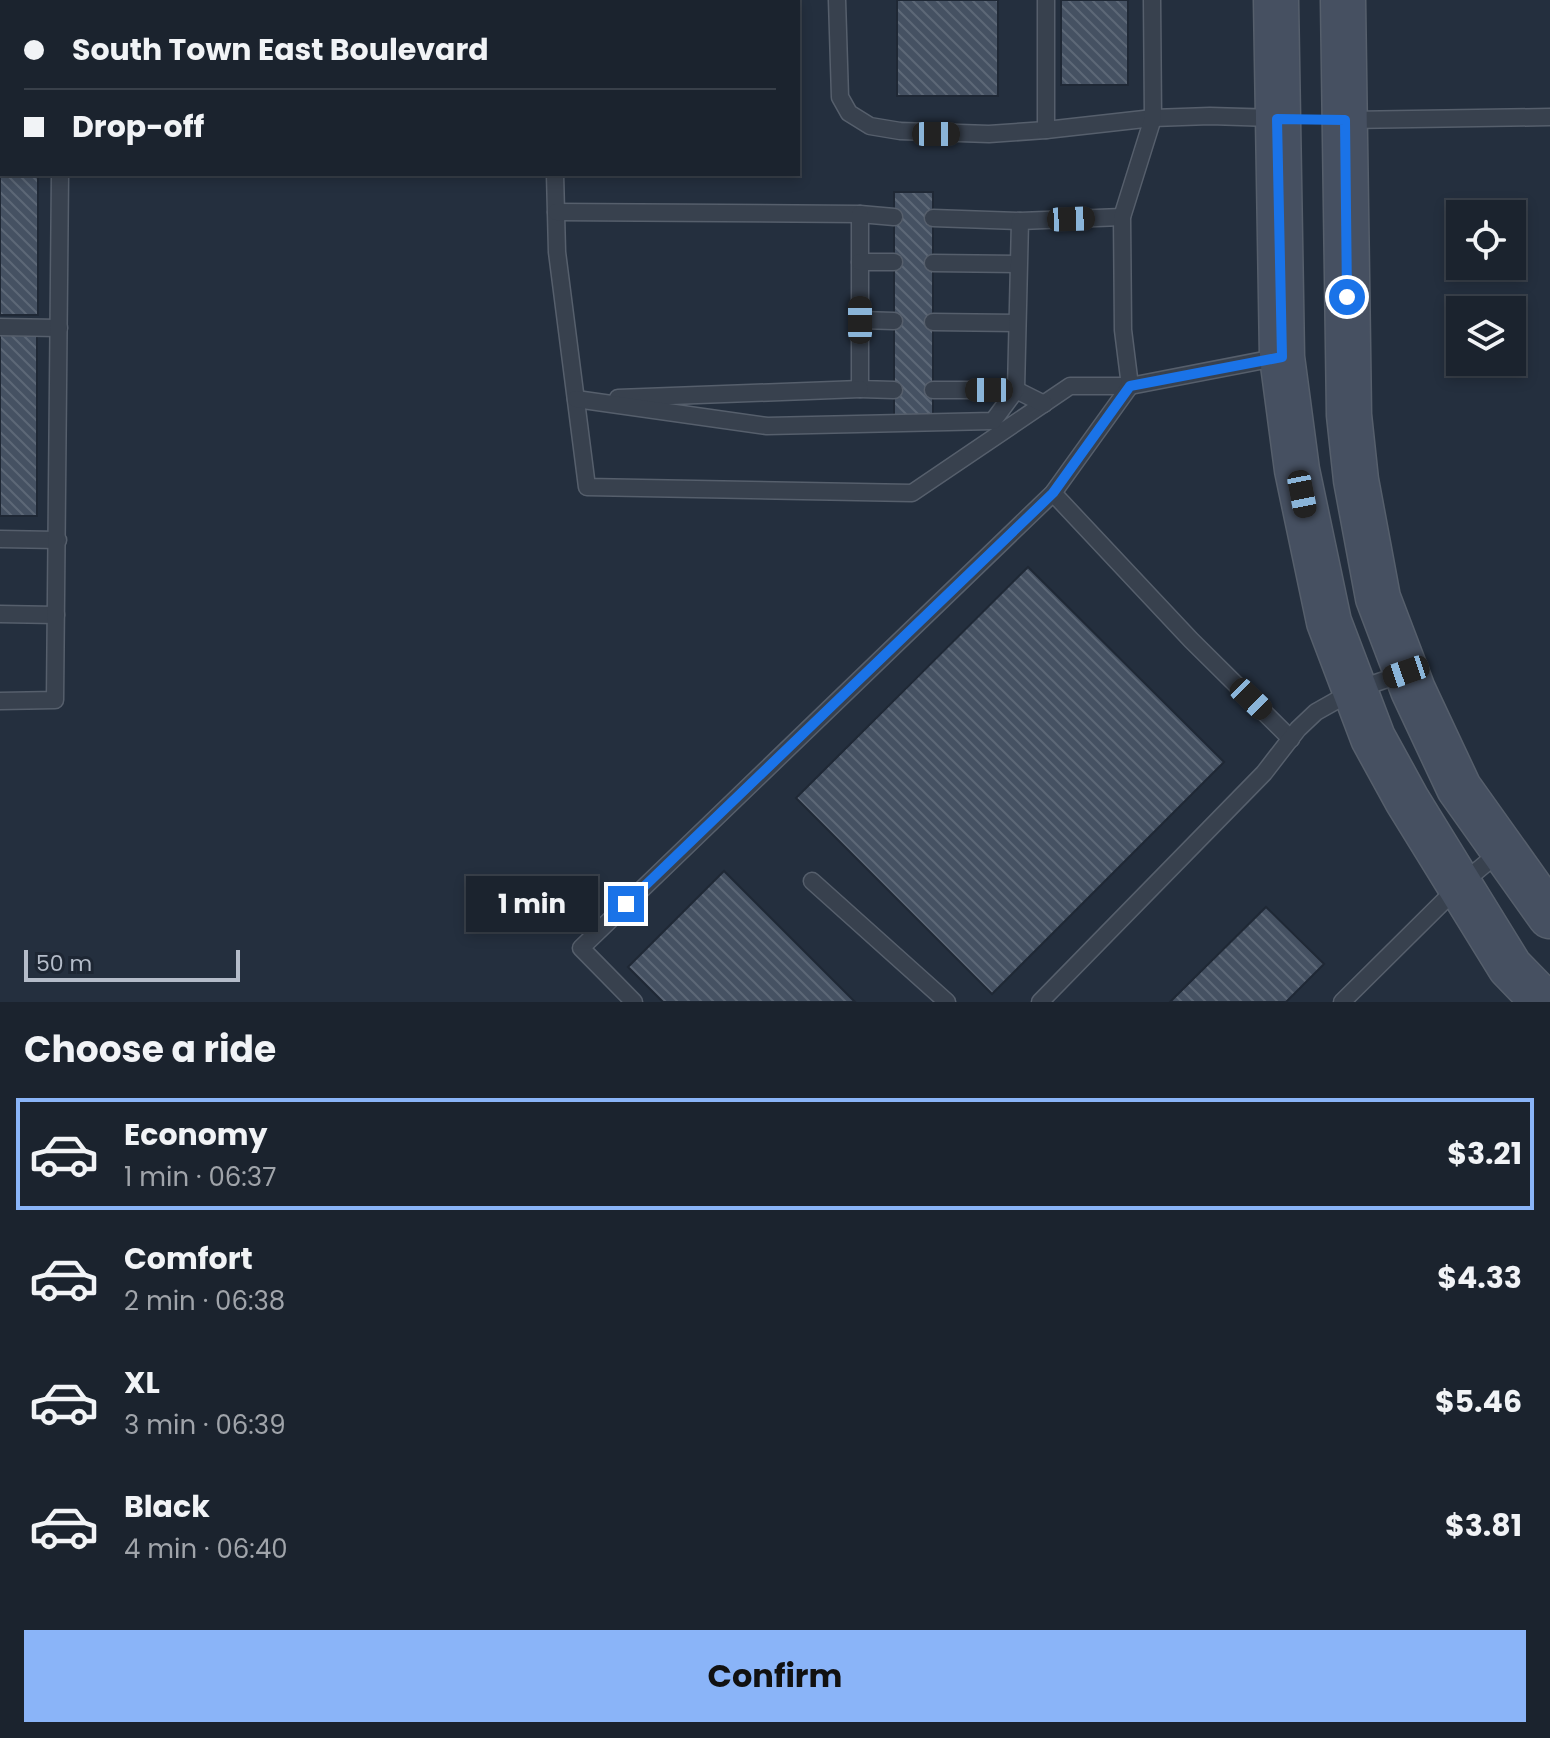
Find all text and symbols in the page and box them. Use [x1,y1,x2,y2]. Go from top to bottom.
text: South Town East Boulevard [72,28,489,71]
text: Drop-off [72,105,204,148]
car [912,122,960,146]
map controls [1446,200,1526,376]
button: locate [1446,200,1526,280]
car [1047,206,1095,232]
route start [1329,279,1365,315]
car [848,296,872,344]
button: layers [1446,296,1526,376]
car [965,378,1013,402]
car [1286,468,1318,520]
car [1379,653,1433,691]
car [1225,674,1277,724]
callout: 1 min [466,876,598,932]
text: 1 min [498,886,566,922]
route end [608,886,644,922]
scale bar [24,946,240,982]
text: 50 m [36,948,92,979]
text: Choose a ride [24,1024,276,1075]
text: Economy [124,1113,268,1156]
icon: car [28,1118,100,1190]
text: $3.21 [1447,1132,1522,1175]
text: 1 min · 06:37 [124,1159,276,1195]
text: Comfort [124,1237,253,1280]
icon: car [28,1242,100,1314]
text: $4.33 [1437,1256,1522,1299]
text: 2 min · 06:38 [124,1283,285,1319]
text: XL [124,1361,160,1404]
icon: car [28,1366,100,1438]
text: $5.46 [1435,1380,1522,1423]
text: 3 min · 06:39 [124,1407,286,1443]
text: Black [124,1485,210,1528]
icon: car [28,1490,100,1562]
text: $3.81 [1445,1504,1522,1547]
text: 4 min · 06:40 [124,1531,288,1567]
button: Confirm [24,1630,1526,1722]

